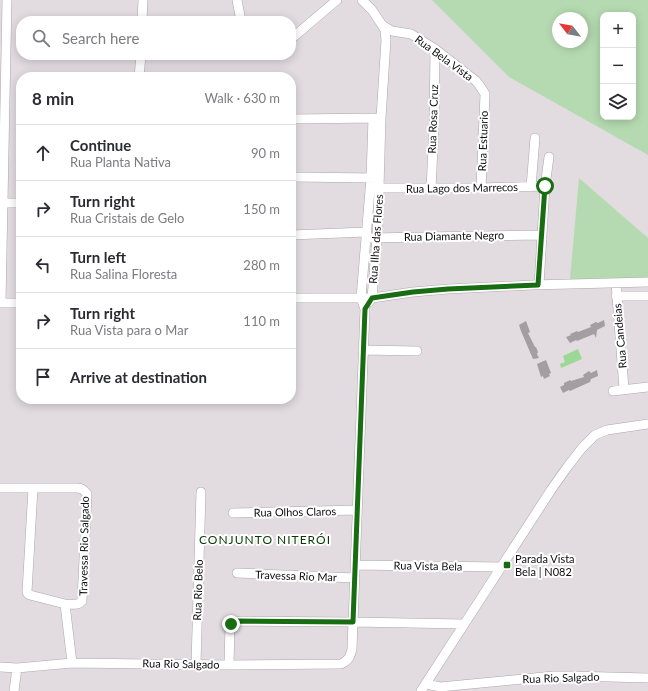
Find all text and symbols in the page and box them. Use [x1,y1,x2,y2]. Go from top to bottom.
north arrow [552,12,588,48]
map controls [600,12,636,120]
button: + [600,12,636,48]
search box [16,16,296,60]
icon: search [30,27,52,49]
text: Search here [62,29,139,47]
street label: Rua Bela Vista [413,32,476,83]
button: − [600,48,636,84]
street label: Rua Rosa Cruz [425,84,440,154]
button: layers [600,84,636,120]
text: 8 min [32,88,74,109]
text: Walk · 630 m [204,90,280,106]
street label: Rua Estuario [475,111,490,171]
text: Continue [70,136,131,154]
icon: ahead [32,142,54,164]
text: 90 m [251,145,280,161]
text: Rua Planta Nativa [70,154,171,170]
route start [536,177,554,195]
street label: Rua Lago dos Marrecos [406,180,518,195]
text: Turn right [70,192,135,210]
street label: Rua Ilha das Flores [366,194,385,284]
icon: right [32,198,54,220]
text: 150 m [243,201,280,217]
text: Rua Cristais de Gelo [70,210,184,226]
street label: Rua Diamante Negro [404,228,504,243]
text: Turn left [70,248,126,266]
icon: left [32,254,54,276]
text: 280 m [243,257,280,273]
text: Rua Salina Floresta [70,266,177,282]
street label: Rua Candeias [610,303,629,369]
text: Turn right [70,304,135,322]
icon: right [32,310,54,332]
text: 110 m [243,313,280,329]
text: Rua Vista para o Mar [70,322,188,338]
icon: arrive [32,366,54,388]
text: Arrive at destination [70,368,207,386]
street label: Travessa Rio Salgado [76,496,91,596]
street label: Rua Olhos Claros [254,504,337,519]
district label: CONJUNTO NITERÓI [199,532,331,547]
place label: Parada Vista Bela | N082 [515,552,575,578]
street label: Rua Vista Bela [394,558,462,573]
street label: Rua Rio Belo [190,559,205,621]
marker: Parada Vista Bela | N082 [502,560,512,570]
street label: Travessa Rio Mar [255,568,337,583]
route end [222,615,240,633]
street label: Rua Rio Salgado [142,656,220,671]
street label: Rua Rio Salgado [522,670,600,685]

